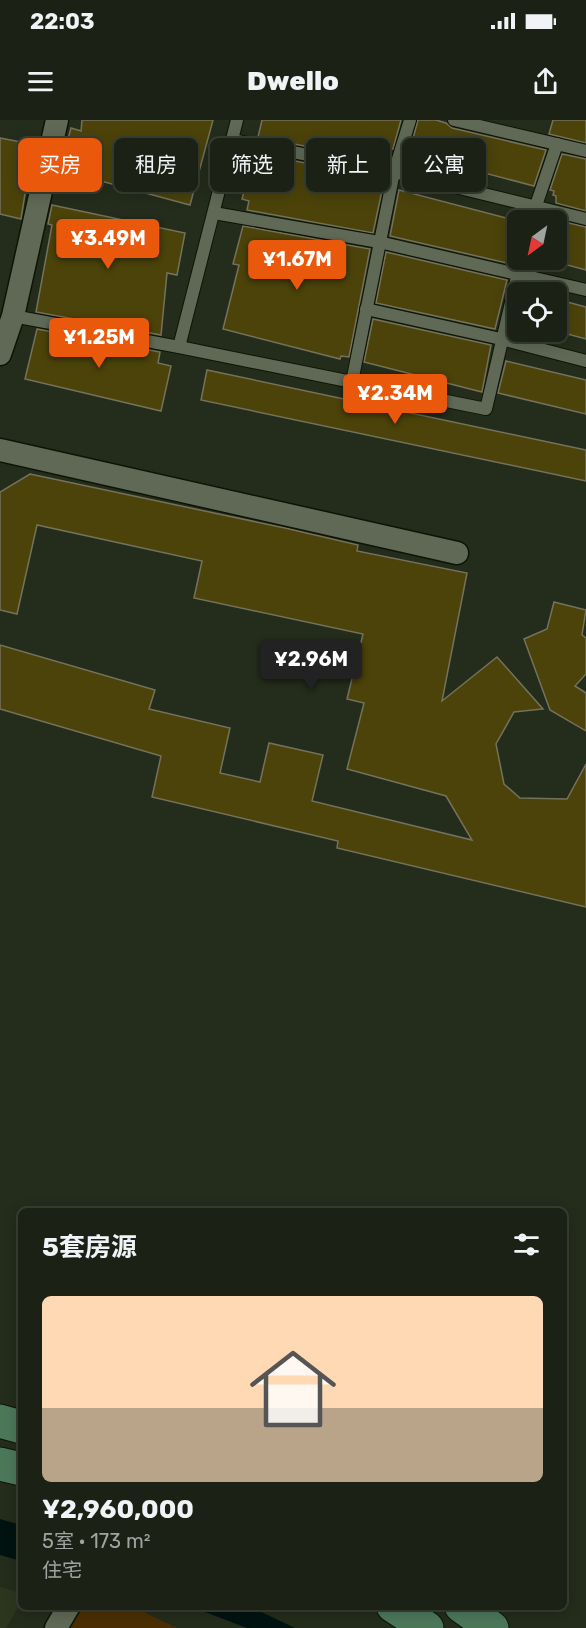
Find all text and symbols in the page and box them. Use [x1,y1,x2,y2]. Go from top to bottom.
text: 22:03 [30,8,94,35]
icon: menu [24,65,57,98]
text: Dwello [247,65,339,97]
icon: share [529,65,562,98]
chip: 买房 [18,138,102,192]
chip: 租房 [114,138,198,192]
chip: 筛选 [210,138,294,192]
chip: 新上 [306,138,390,192]
chip: 公寓 [402,138,486,192]
north arrow [507,210,567,270]
map controls [507,210,567,342]
pin: ¥3.49M [59,219,157,270]
text: ¥3.49M [70,226,146,250]
pin: ¥1.67M [248,240,346,291]
text: ¥1.67M [262,247,332,271]
button: locate [507,282,567,342]
pin: ¥1.25M [50,318,148,369]
text: ¥1.25M [63,325,135,349]
pin: ¥2.34M [346,374,444,425]
text: ¥2.34M [357,381,433,405]
pin: ¥2.96M [262,640,360,691]
text: ¥2.96M [274,647,348,671]
icon: filters [510,1228,543,1261]
text: 5套房源 [42,1232,137,1263]
icon: home [239,1335,347,1443]
text: ¥2,960,000 [42,1494,194,1525]
text: 5室 · 173 m² [42,1529,151,1553]
text: 住宅 [42,1558,82,1582]

